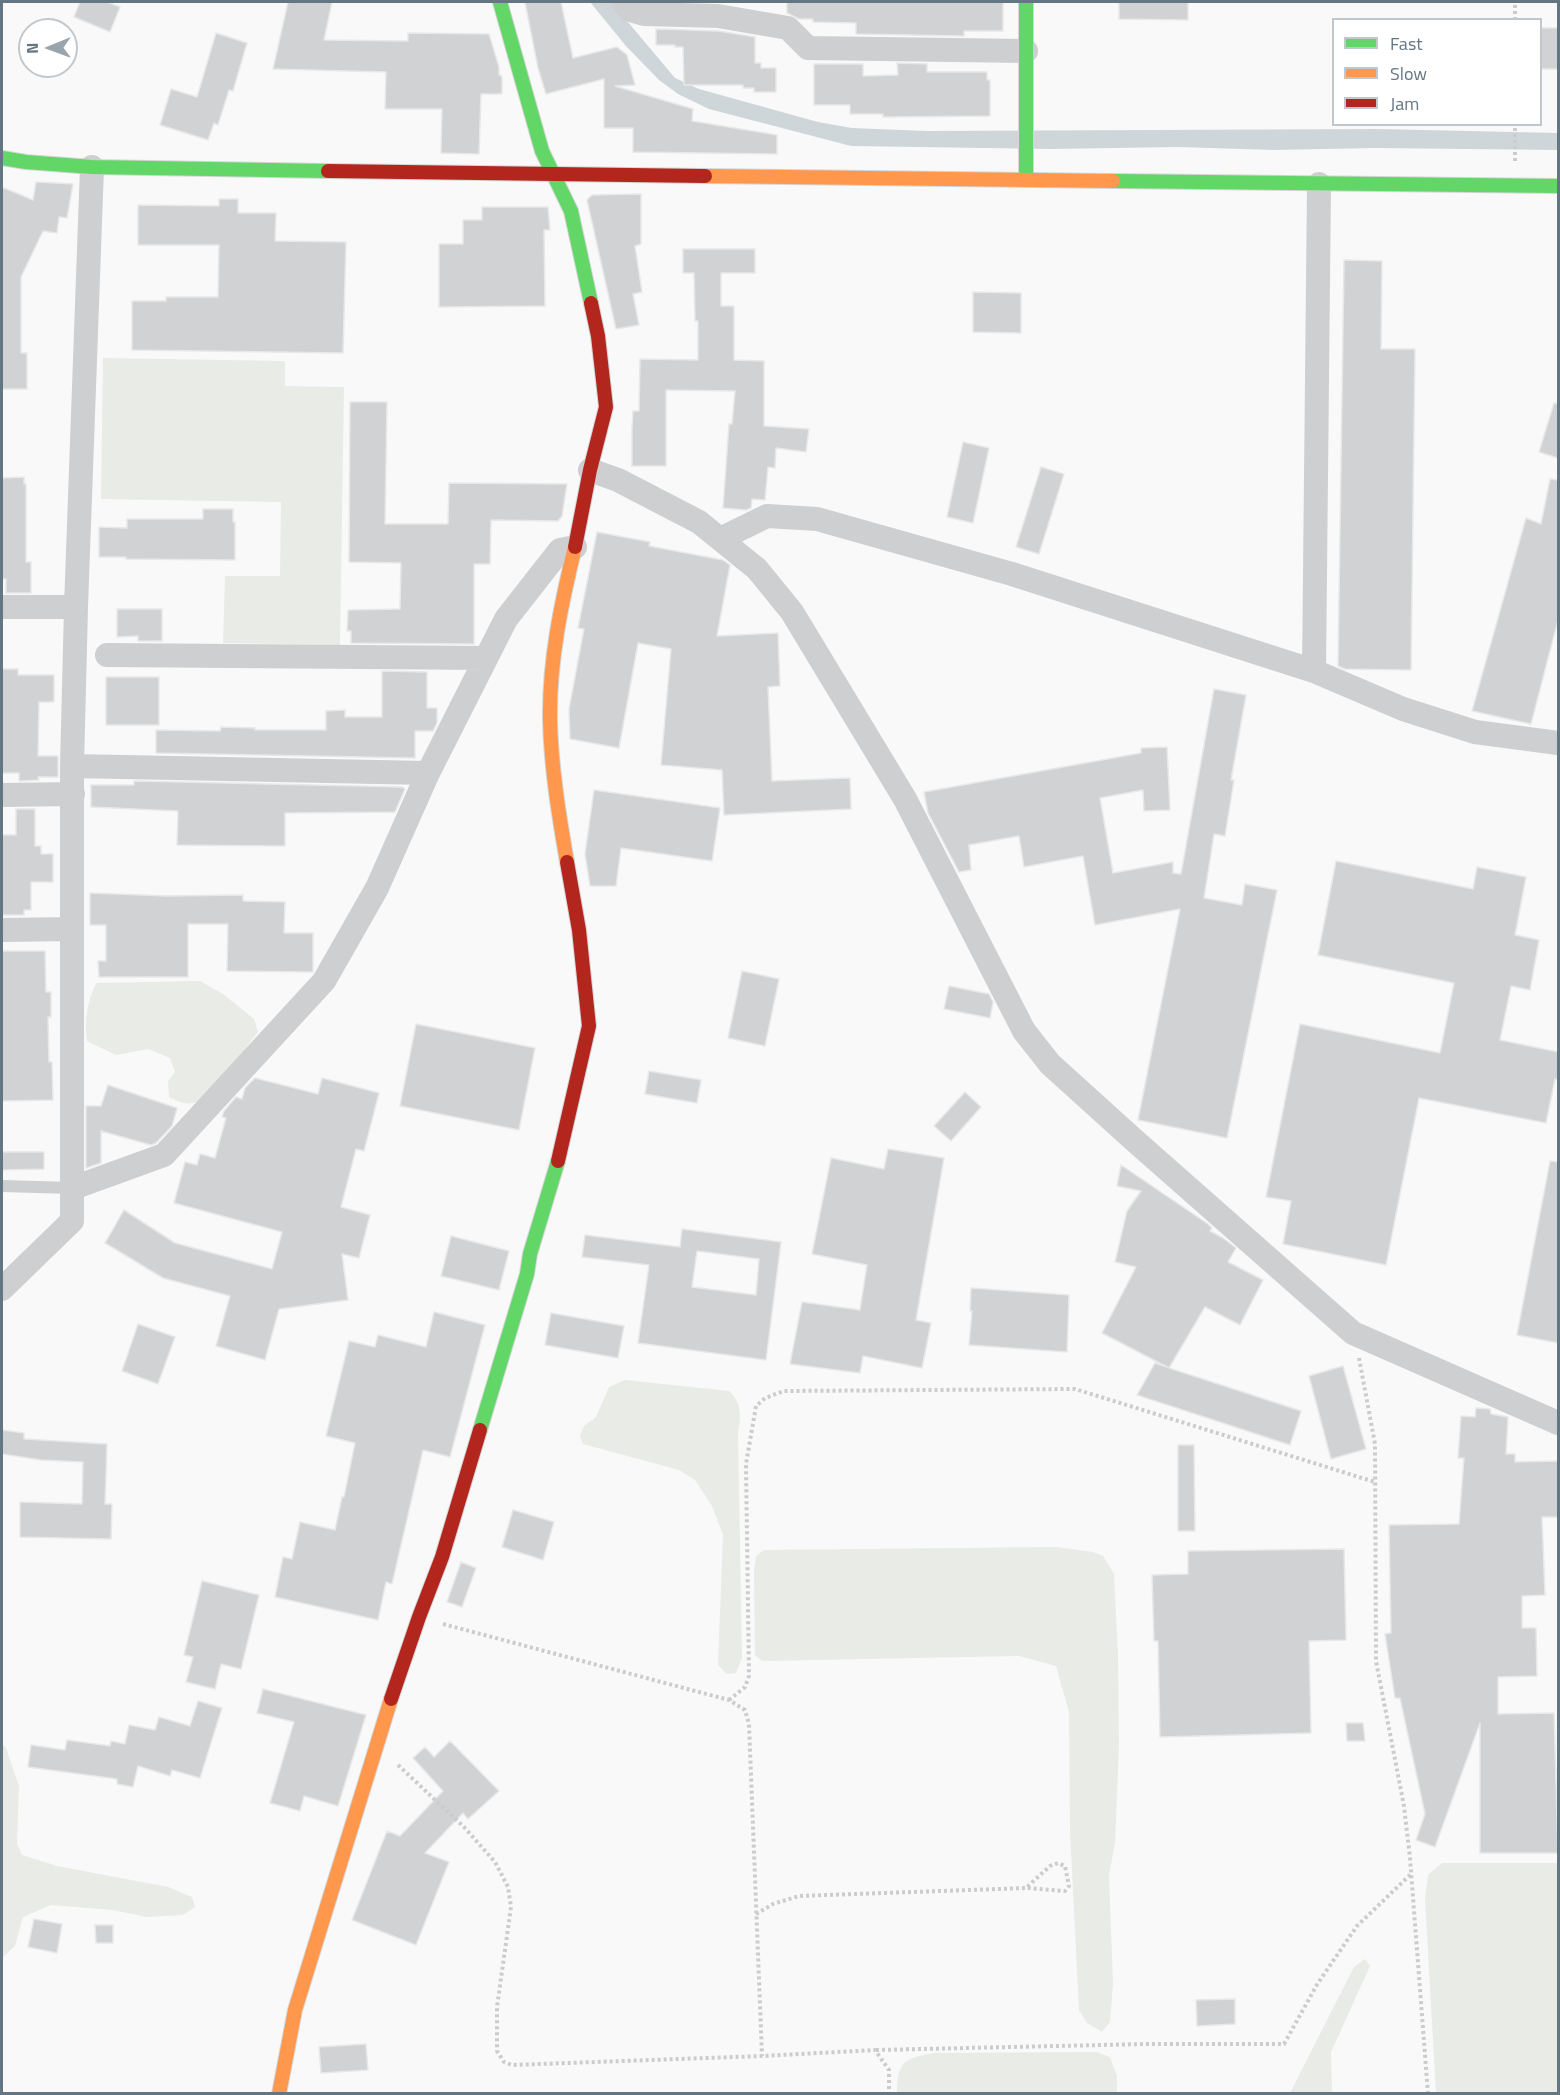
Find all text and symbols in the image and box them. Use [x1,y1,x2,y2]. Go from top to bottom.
north arrow [18,18,78,78]
legend [1332,18,1542,126]
text: Fast [1390,30,1423,57]
text: N [20,43,44,54]
text: Slow [1390,60,1427,87]
text: Jam [1390,90,1419,117]

